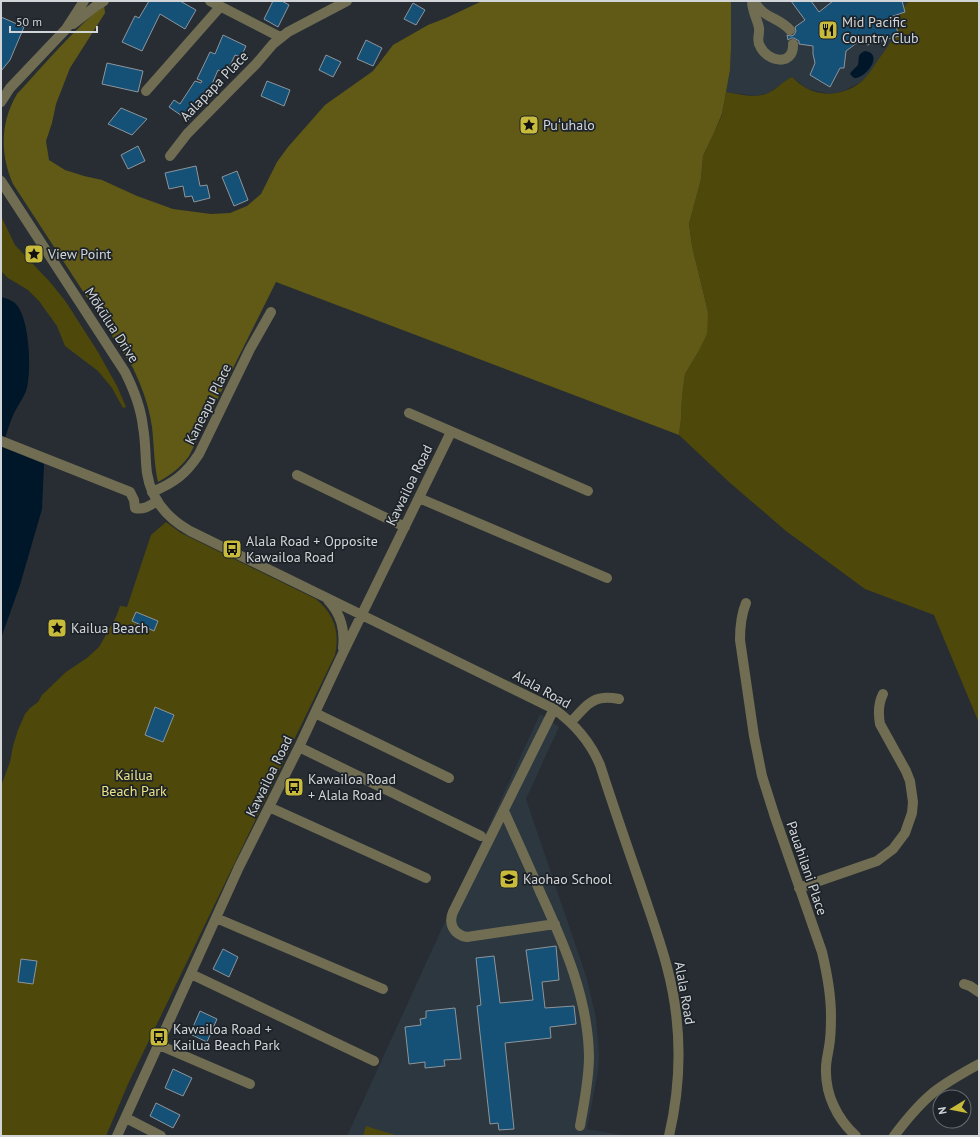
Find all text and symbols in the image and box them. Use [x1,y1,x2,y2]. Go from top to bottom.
scale bar [10,8,97,34]
place label: Mid Pacific Country Club [842,13,919,47]
text: 50 m [16,14,42,29]
restaurant icon: Mid Pacific Country Club [817,19,839,41]
street label: Aalapapa Place [176,47,252,125]
place icon: Puʻuhalo [518,114,540,136]
place label: Puʻuhalo [543,116,595,134]
place icon: View Point [23,243,45,265]
place label: View Point [47,245,112,263]
street label: Mōkūlua Drive [81,284,143,366]
street label: Kaneapu Place [181,361,235,447]
street label: Kawailoa Road [382,442,436,528]
place label: Alala Road + Opposite Kawailoa Road [246,532,378,566]
bus stop icon: Alala Road + Opposite Kawailoa Road [221,538,243,560]
place icon: Kailua Beach [46,617,68,639]
place label: Kailua Beach [71,619,148,637]
street label: Alala Road [510,666,574,712]
street label: Kawailoa Road [242,733,296,819]
park label: Kailua Beach Park [101,766,167,800]
place label: Kawailoa Road + Alala Road [308,770,396,804]
bus stop icon: Kawailoa Road + Alala Road [283,776,305,798]
street label: Pauahilani Place [782,819,832,917]
school or university icon: Kaohao School [498,868,520,890]
place label: Kaohao School [523,870,612,888]
street label: Alala Road [671,960,699,1026]
place label: Kawailoa Road + Kailua Beach Park [173,1020,280,1054]
bus stop icon: Kawailoa Road + Kailua Beach Park [148,1026,170,1048]
north arrow [932,1089,972,1129]
text: N [935,1106,950,1116]

